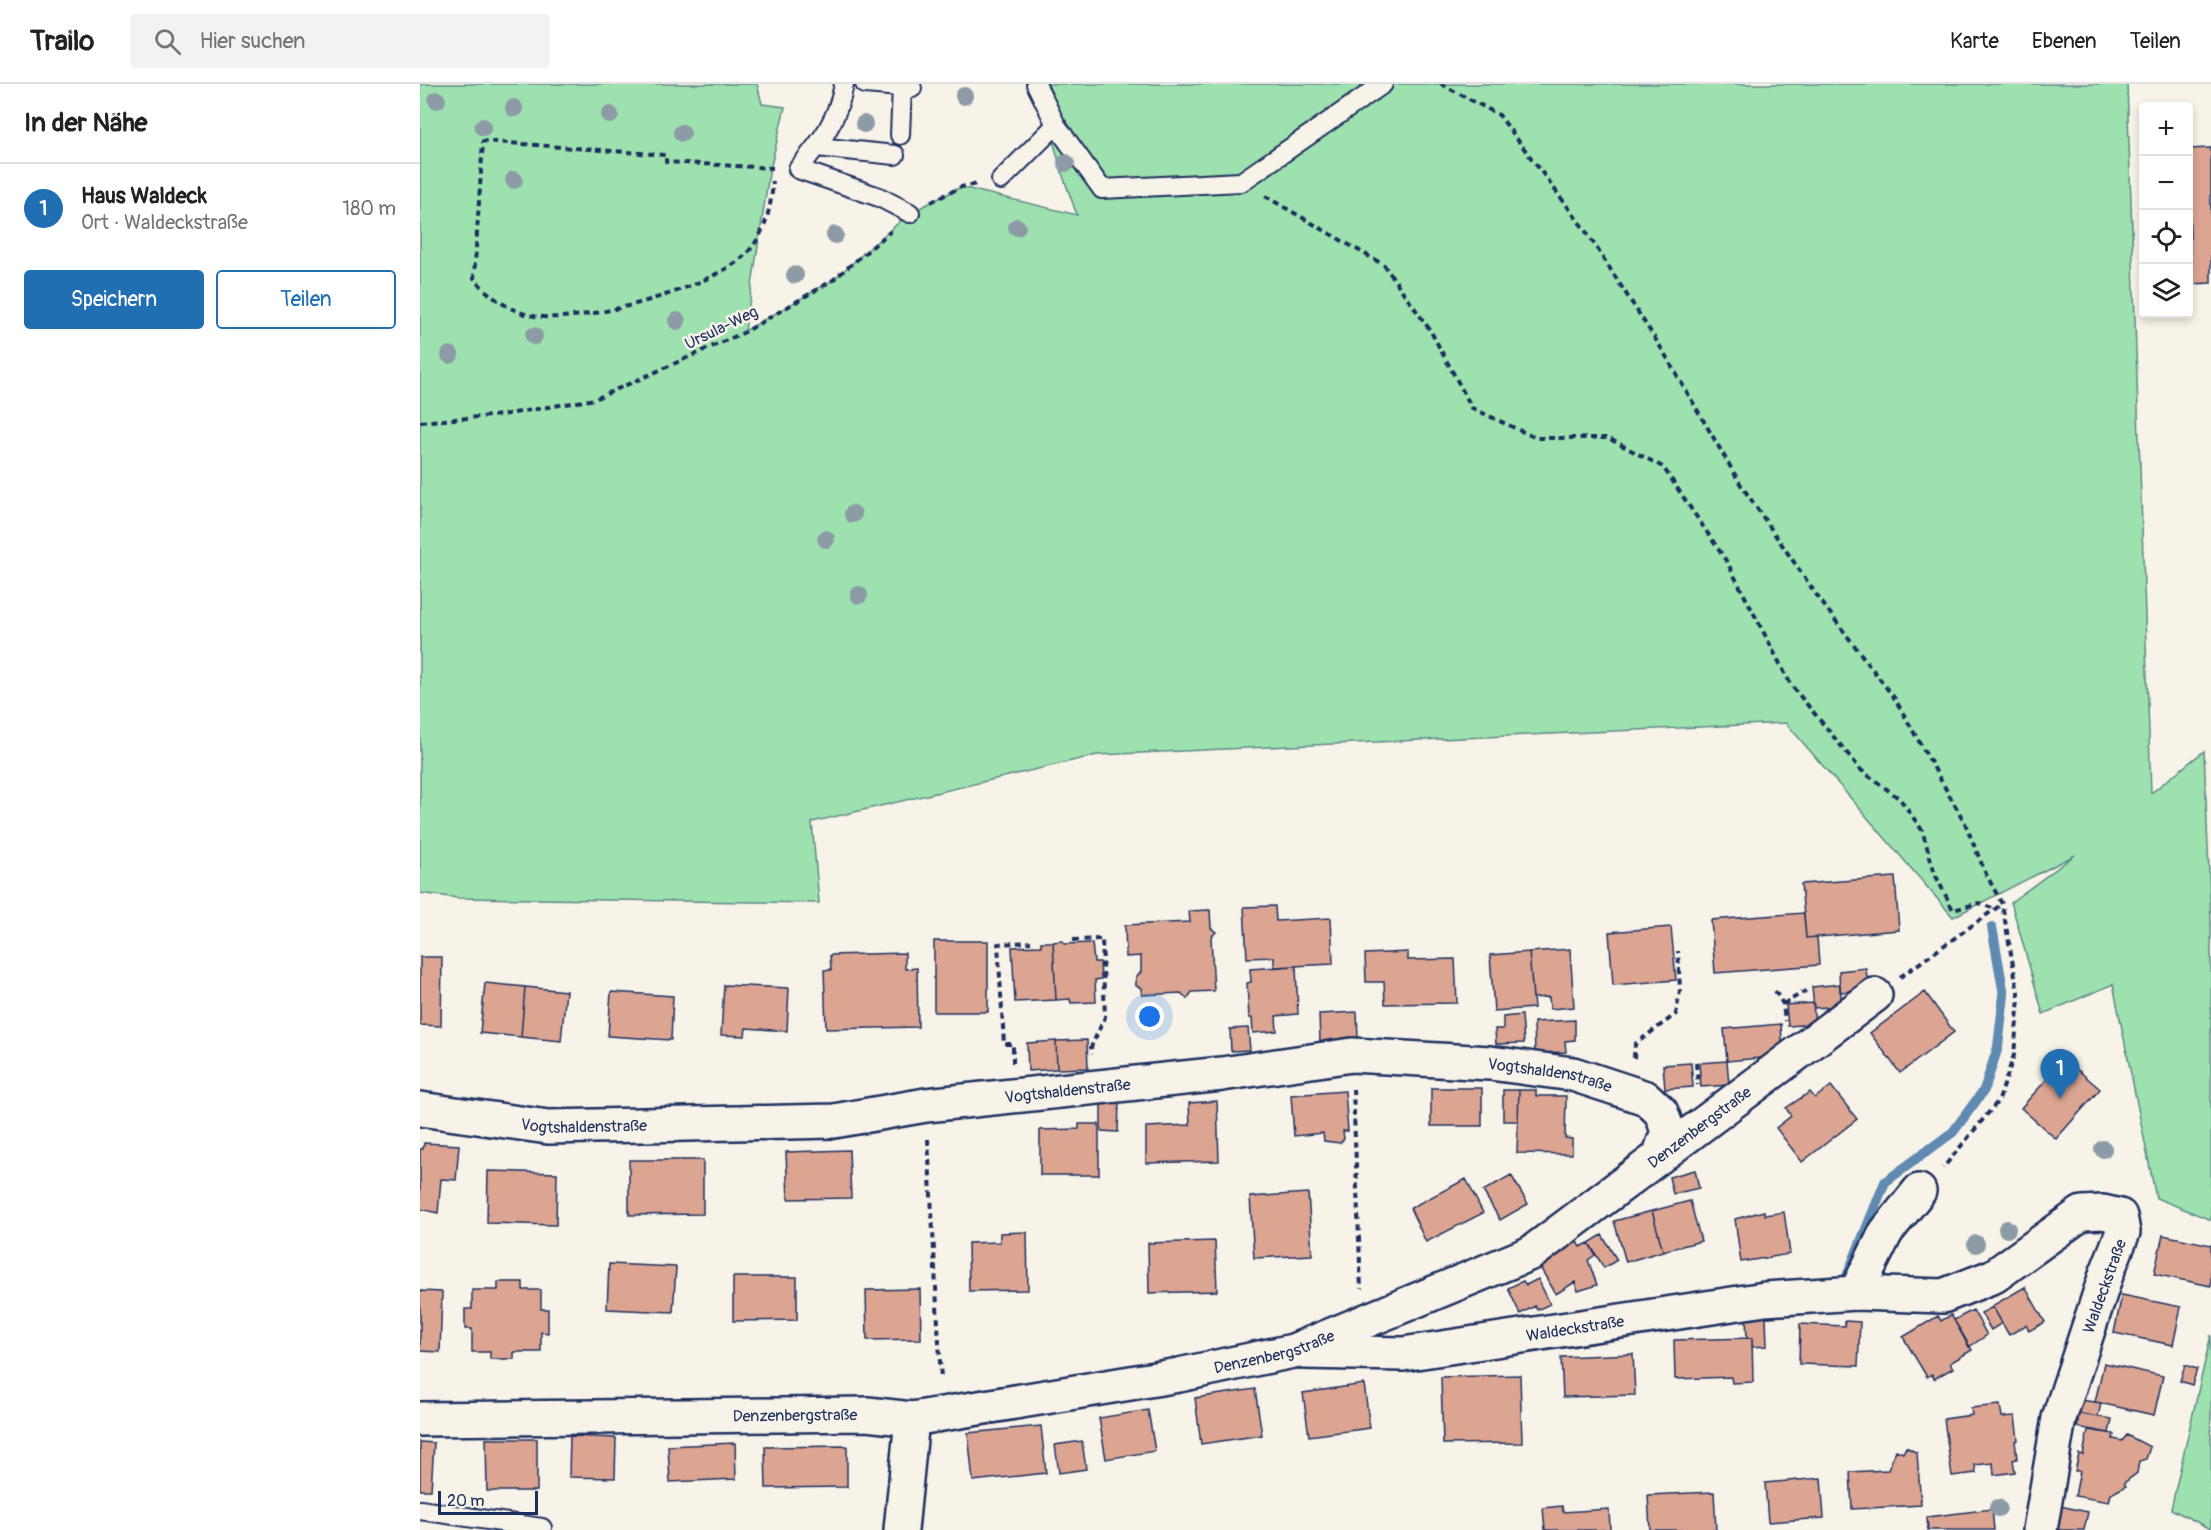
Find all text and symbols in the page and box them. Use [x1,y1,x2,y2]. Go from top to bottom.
search box [130,14,550,68]
text: Trailo [30,24,94,59]
icon: search [151,25,184,58]
text: Hier suchen [199,27,306,55]
text: Karte [1950,28,1999,55]
text: Ebenen [2032,28,2097,55]
text: Teilen [2130,28,2181,55]
map controls [2139,102,2193,318]
button: + [2139,102,2193,156]
text: In der Nähe [24,107,147,139]
button: − [2139,156,2193,210]
text: Haus Waldeck [81,182,207,210]
text: 1 [40,196,47,221]
text: 180 m [342,196,396,221]
text: Ort · Waldeckstraße [81,210,248,235]
button: locate [2139,210,2193,264]
button: layers [2139,264,2193,318]
button: Speichern [24,270,204,329]
button: Teilen [216,270,396,329]
street label: Ursula-Weg [682,302,761,354]
your location [1135,1002,1164,1031]
pin: 1 [2040,1050,2080,1099]
street label: Vogtshaldenstraße [1486,1054,1614,1097]
street label: Vogtshaldenstraße [1004,1075,1132,1108]
street label: Denzenbergstraße [1644,1082,1756,1173]
street label: Vogtshaldenstraße [519,1114,647,1138]
street label: Waldeckstraße [2079,1236,2131,1336]
street label: Waldeckstraße [1525,1312,1626,1346]
street label: Denzenbergstraße [1212,1326,1338,1378]
street label: Denzenbergstraße [733,1405,858,1427]
scale bar [438,1488,538,1516]
text: 20 m [447,1491,485,1511]

